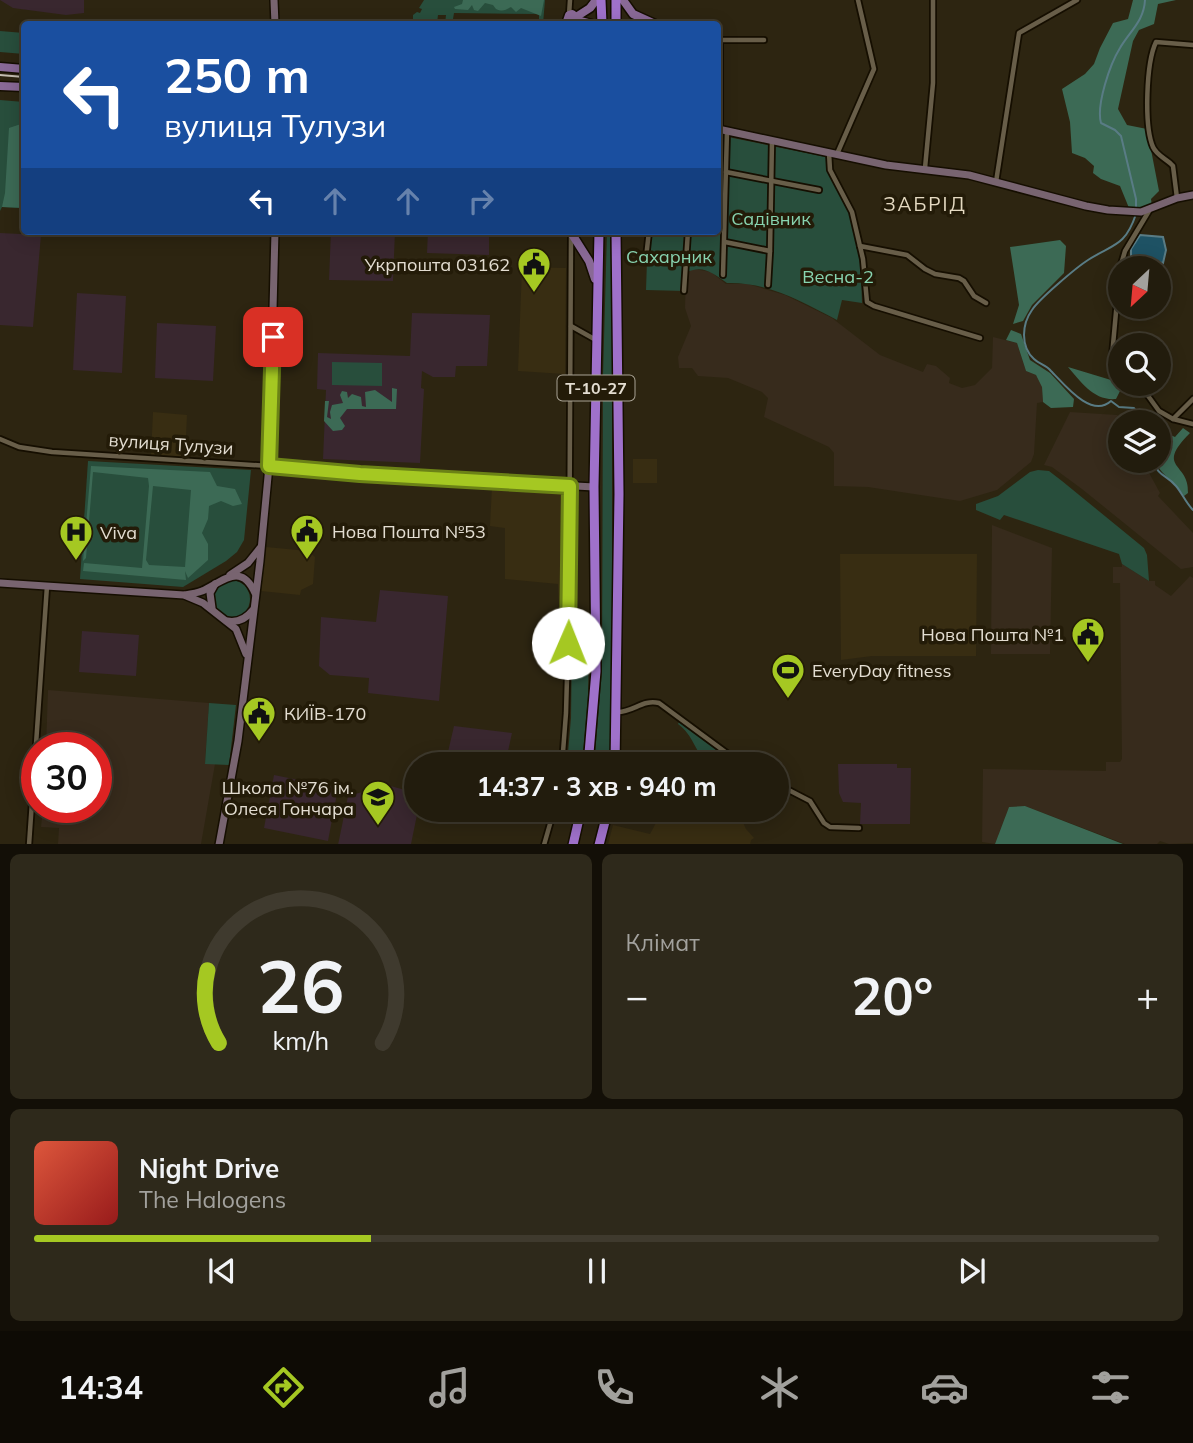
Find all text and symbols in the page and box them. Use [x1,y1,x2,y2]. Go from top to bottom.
text: 250 m [164,44,310,105]
icon: left [49,49,140,140]
text: вулиця Тулузи [164,105,386,145]
icon: left [243,182,281,220]
icon: ahead [316,182,354,220]
icon: ahead [389,182,427,220]
icon: right [462,182,500,220]
district label: ЗАБРІД [883,192,967,216]
park label: Садівник [731,207,811,230]
public building icon: Укрпошта 03162 [515,245,553,294]
park label: Сахарник [626,245,712,268]
place label: Укрпошта 03162 [364,253,510,276]
north arrow [1108,256,1171,318]
map controls [1108,256,1171,473]
park label: Весна-2 [802,265,874,288]
pin [243,307,303,367]
icon: arrive [254,318,292,356]
button: search [1108,333,1171,396]
road number: Т-10-27 [558,376,634,400]
button: layers [1108,410,1171,473]
street label: вулиця Тулузи [108,428,234,460]
public building icon: Нова Пошта №53 [288,512,326,561]
hospital icon: Viva [57,513,95,562]
place label: Нова Пошта №53 [332,520,486,543]
place label: Viva [100,521,137,544]
position arrow [531,606,605,680]
public building icon: Нова Пошта №1 [1069,615,1107,664]
place label: Нова Пошта №1 [921,623,1064,646]
sports icon: EveryDay fitness [769,651,807,700]
place label: EveryDay fitness [812,659,952,682]
public building icon: КИЇВ-170 [240,694,278,743]
place label: КИЇВ-170 [284,702,366,725]
speed limit sign: 30 [21,732,112,823]
text: 14:37 · 3 хв · 940 m [476,770,717,803]
place label: Школа №76 ім. Олеся Гончара [222,776,354,820]
school or university icon: Школа №76 ім. Олеся Гончара [359,778,397,827]
text: Клімат [626,928,700,957]
text: 26 [257,940,344,1031]
text: 20° [851,963,933,1028]
text: − [626,972,648,1020]
text: + [1136,972,1159,1020]
text: km/h [272,1024,329,1055]
text: Night Drive [139,1152,279,1185]
text: The Halogens [139,1185,286,1214]
icon: previous [203,1252,241,1290]
icon: pause [578,1252,616,1290]
icon: next [953,1252,991,1290]
icon: directions [259,1363,308,1412]
icon: music [425,1363,474,1412]
icon: phone [590,1363,639,1412]
icon: climate [755,1363,804,1412]
icon: car [920,1363,969,1412]
icon: filters [1086,1363,1135,1412]
text: 14:34 [58,1367,143,1407]

